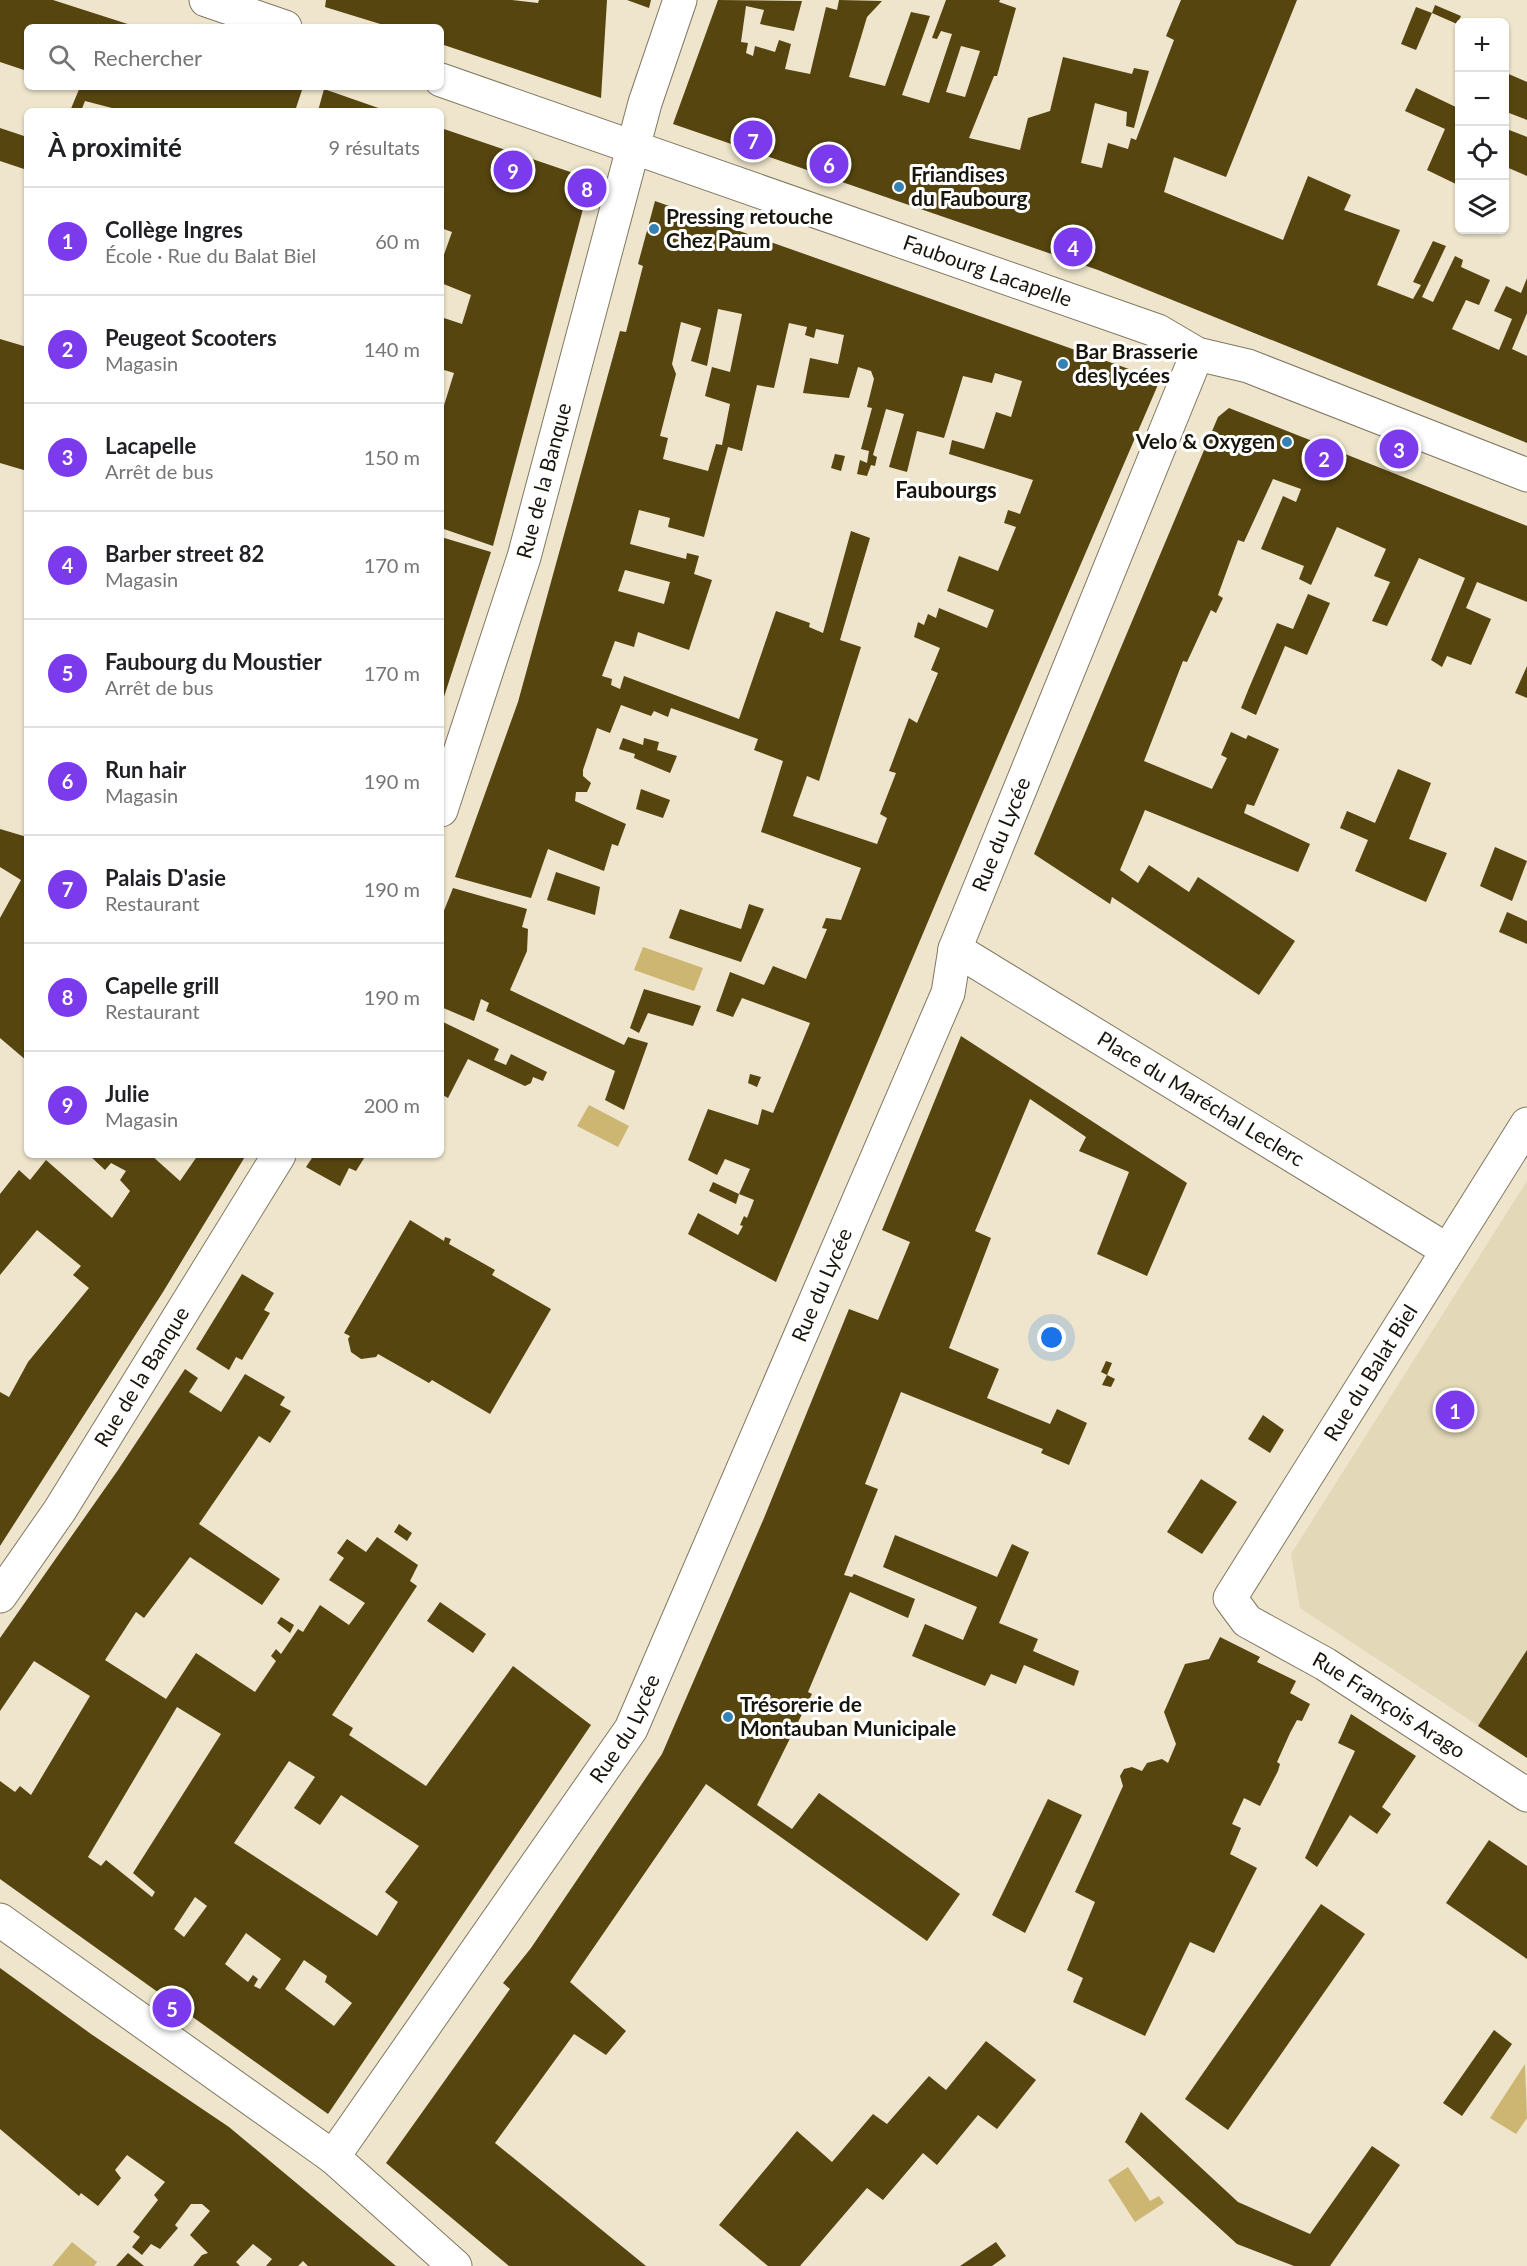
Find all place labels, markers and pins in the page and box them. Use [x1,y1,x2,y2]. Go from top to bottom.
pin: 7 [734,118,772,162]
pin: 6 [810,142,848,186]
pin: 9 [494,148,532,192]
place label: Friandises du Faubourg [911,161,1027,210]
pin: 8 [568,166,606,210]
marker: Friandises du Faubourg [892,180,906,194]
place label: Pressing retouche Chez Paum [666,203,833,252]
marker: Pressing retouche Chez Paum [647,222,661,236]
pin: 4 [1054,224,1092,270]
place label: Bar Brasserie des lycées [1075,338,1198,387]
marker: Bar Brasserie des lycées [1056,357,1070,371]
pin: 3 [1380,426,1418,472]
place label: Velo & Oxygen [1135,428,1275,453]
marker: Velo & Oxygen [1280,435,1294,449]
pin: 2 [1304,436,1344,480]
pin: 1 [1436,1388,1474,1432]
place label: Trésorerie de Montauban Municipale [740,1691,956,1740]
marker: Trésorerie de Montauban Municipale [721,1710,735,1724]
pin: 5 [152,1986,192,2030]

